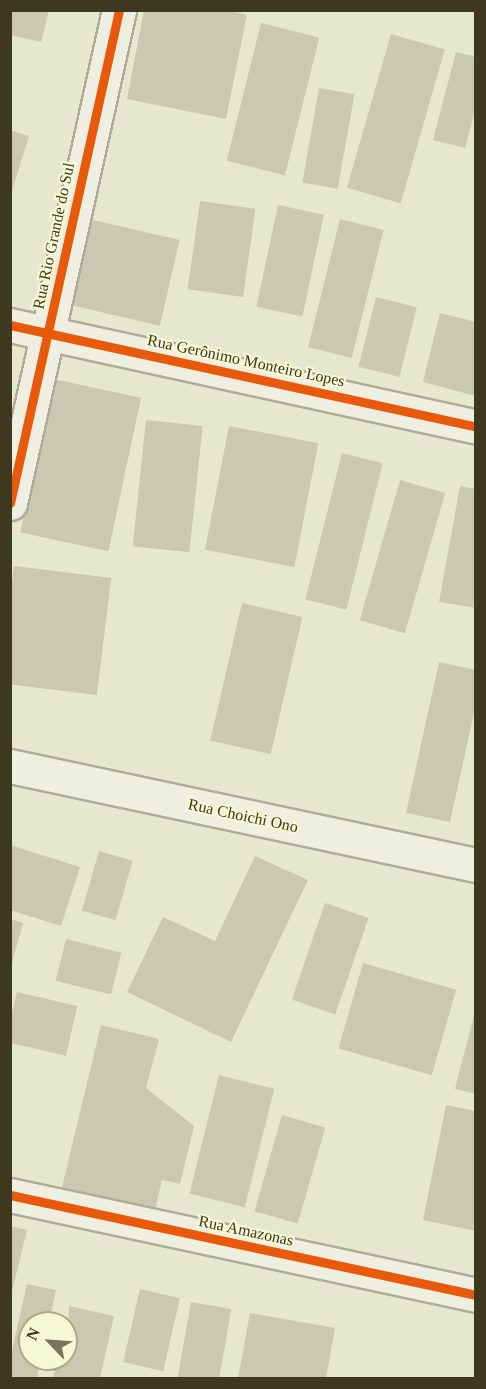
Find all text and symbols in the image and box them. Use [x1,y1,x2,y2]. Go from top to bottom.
street label: Rua Rio Grande do Sul [29,161,79,311]
street label: Rua Gerônimo Monteiro Lopes [146,331,346,391]
street label: Rua Choichi Ono [186,795,300,837]
street label: Rua Amazonas [196,1211,296,1251]
north arrow [18,1311,78,1371]
text: N [23,1325,43,1343]

